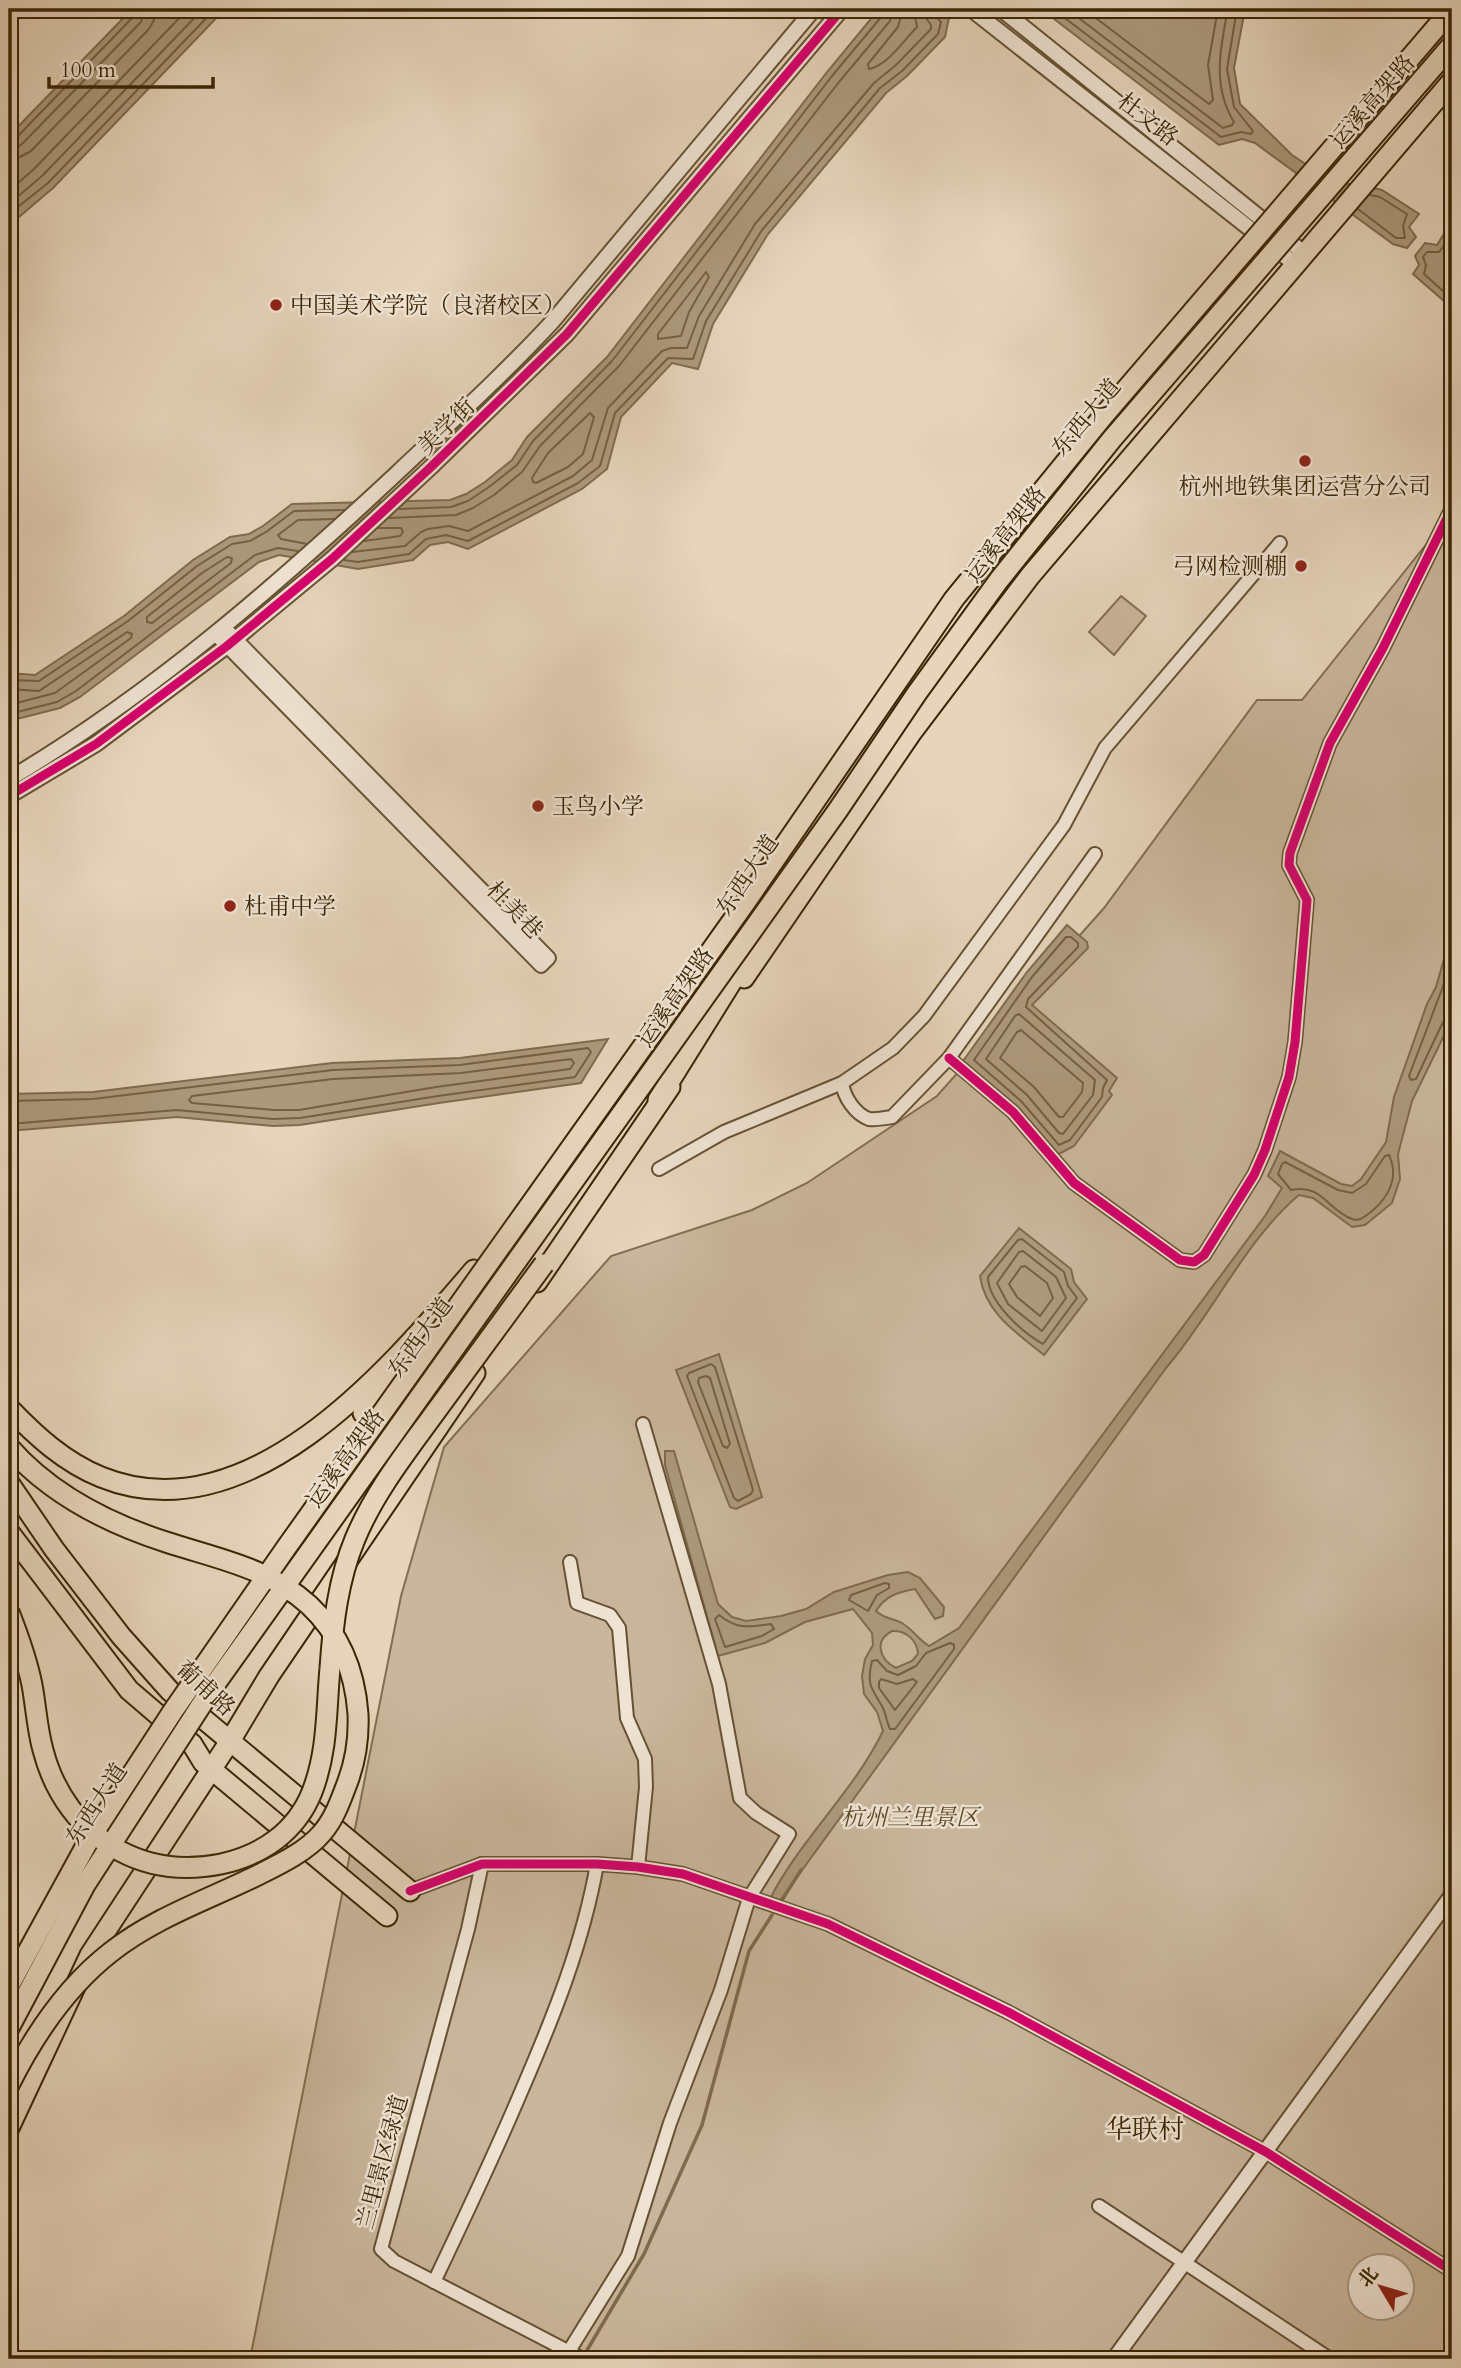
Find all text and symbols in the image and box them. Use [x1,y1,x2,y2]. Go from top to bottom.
scale bar [49,46,214,90]
street label: 运溪高架路 [1323,48,1422,155]
text: 100 m [60,56,116,85]
street label: 杜文路 [1111,86,1184,153]
place label: 中国美术学院（良渚校区） [290,290,566,321]
marker: 中国美术学院（良渚校区） [268,297,284,313]
street label: 东西大道 [1045,372,1128,463]
street label: 美学街 [411,391,482,461]
marker: 杭州地铁集团运营分公司 [1297,453,1313,469]
place label: 杭州地铁集团运营分公司 [1179,471,1432,502]
street label: 运溪高架路 [958,479,1053,589]
place label: 弓网检测棚 [1172,551,1287,582]
marker: 弓网检测棚 [1293,558,1309,574]
place label: 玉鸟小学 [552,791,644,822]
marker: 玉鸟小学 [530,798,546,814]
street label: 东西大道 [709,828,786,922]
street label: 杜美巷 [480,875,550,946]
place label: 杜甫中学 [244,891,336,922]
marker: 杜甫中学 [222,898,238,914]
street label: 运溪高架路 [630,941,721,1053]
street label: 东西大道 [381,1291,460,1384]
street label: 运溪高架路 [299,1403,392,1514]
street label: 葡甫路 [170,1654,242,1723]
street label: 东西大道 [58,1757,134,1851]
park label: 杭州兰里景区 [841,1802,982,1833]
street label: 兰里景区绿道 [350,2091,415,2233]
district label: 华联村 [1106,2112,1184,2147]
north arrow [1346,2252,1416,2322]
text: 北 [1352,2262,1384,2293]

